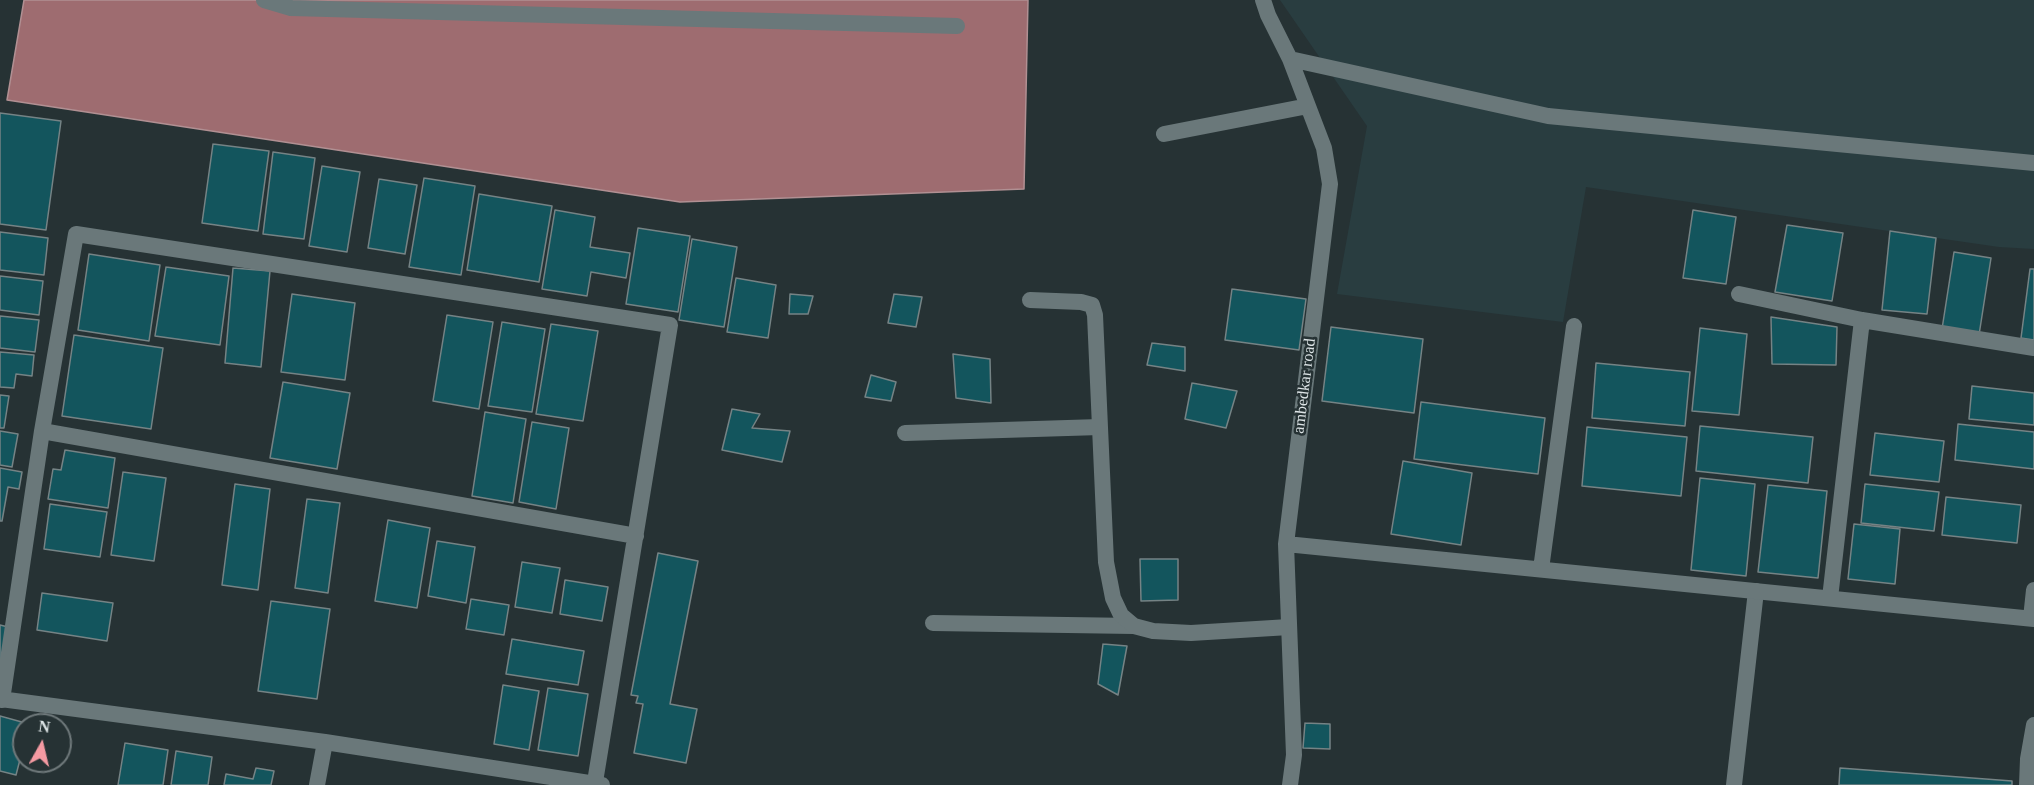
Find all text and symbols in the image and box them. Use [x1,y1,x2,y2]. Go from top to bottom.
street label: ambedkar road [1290,337,1320,435]
north arrow [12,713,72,773]
text: N [37,717,51,736]

